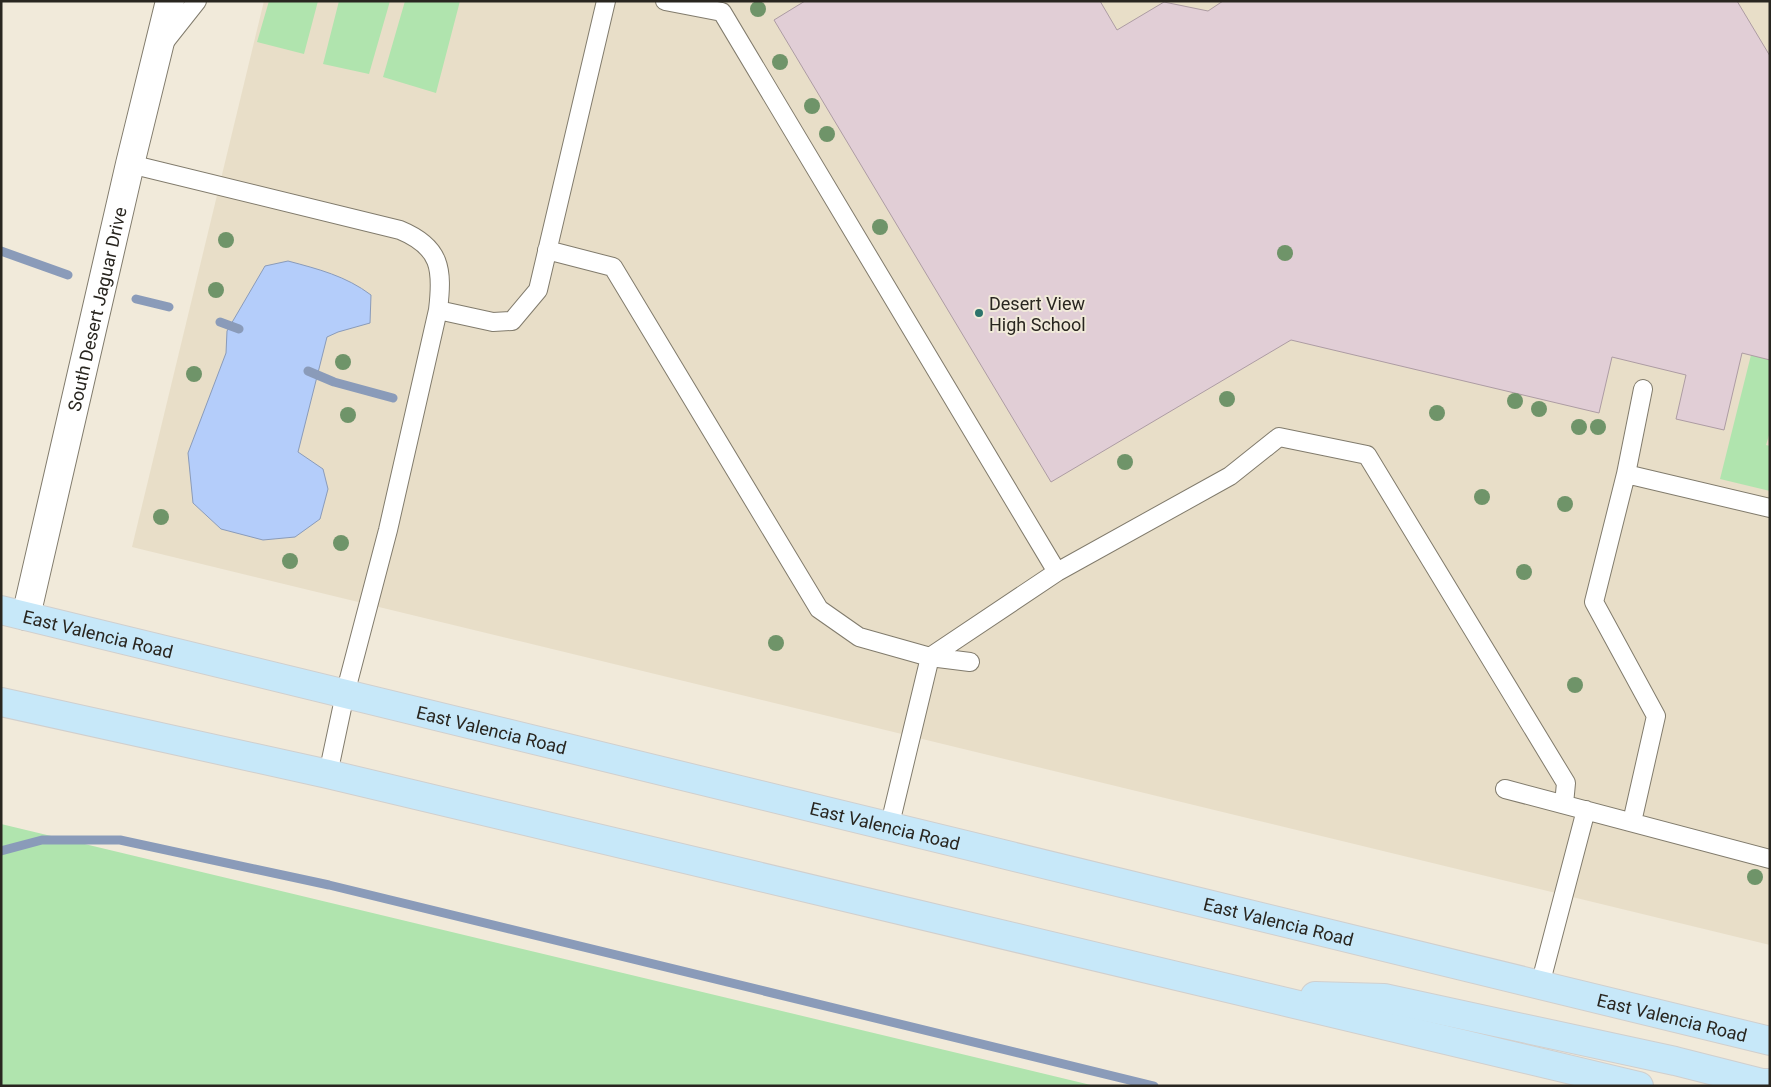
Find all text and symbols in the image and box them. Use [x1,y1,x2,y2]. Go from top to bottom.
street label: South Desert Jaguar Drive [63,205,130,413]
place label: Desert View High School [989,293,1086,335]
marker: Desert View High School [973,307,985,319]
street label: East Valencia Road [21,605,175,662]
street label: East Valencia Road [414,701,569,758]
street label: East Valencia Road [808,797,962,854]
street label: East Valencia Road [1201,893,1356,950]
street label: East Valencia Road [1595,989,1749,1046]

